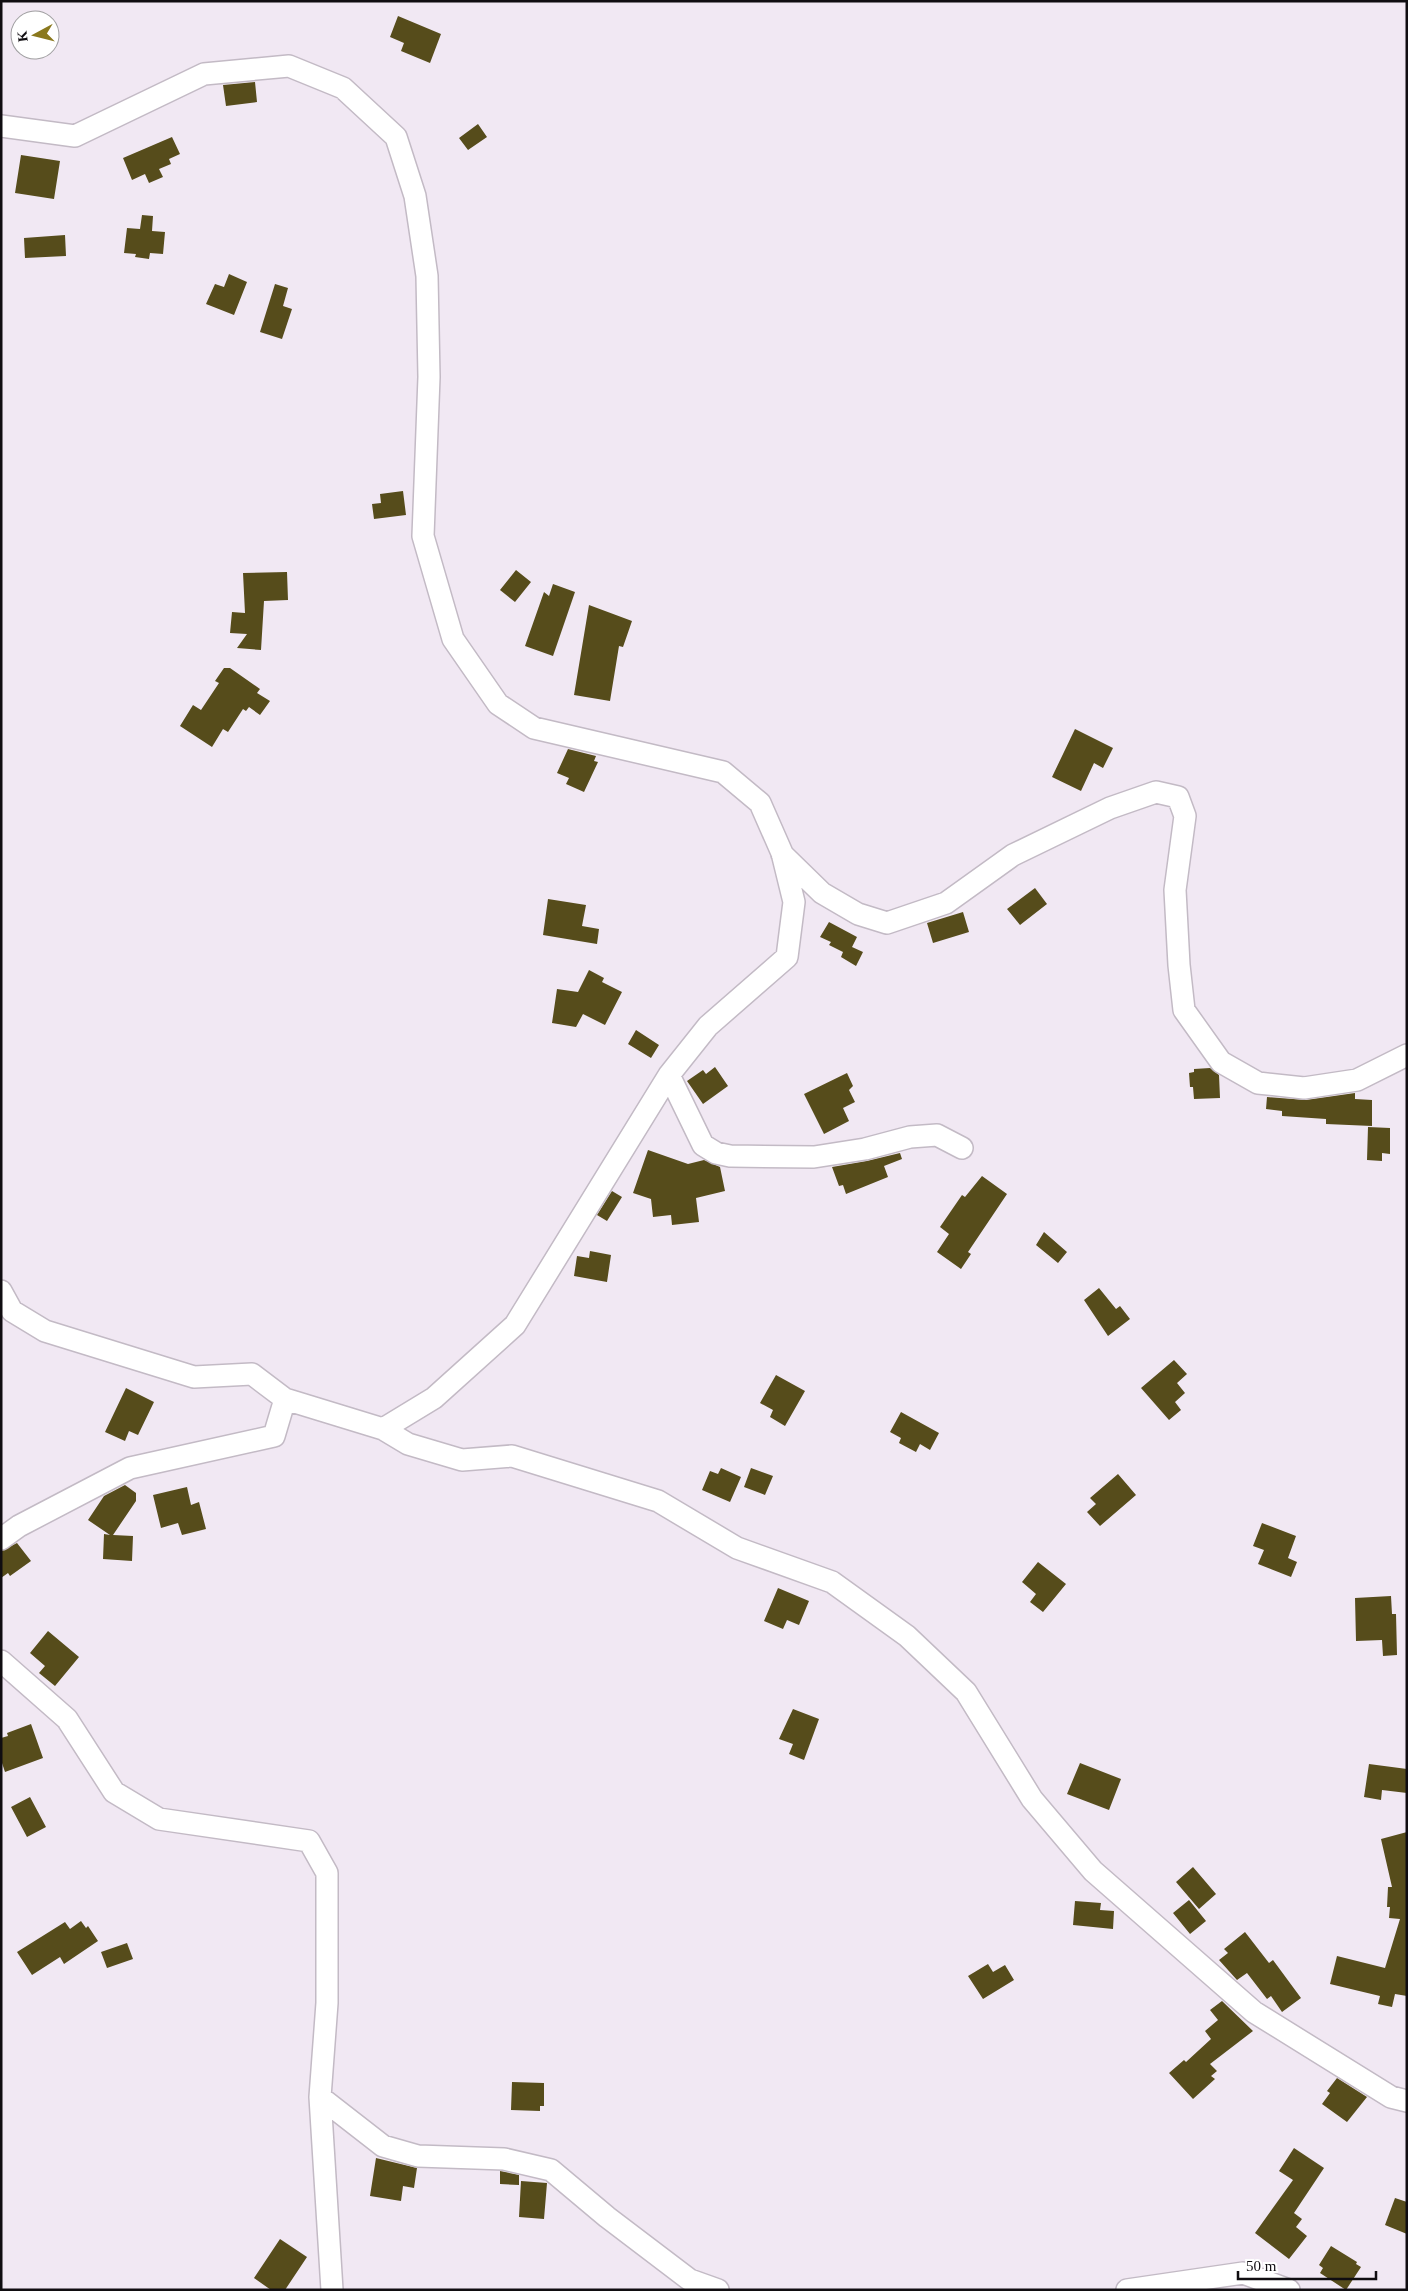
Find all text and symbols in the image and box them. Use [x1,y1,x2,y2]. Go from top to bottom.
north arrow [10,10,60,60]
text: K [14,30,31,43]
scale bar [1238,2248,1376,2280]
text: 50 m [1246,2258,1277,2274]

